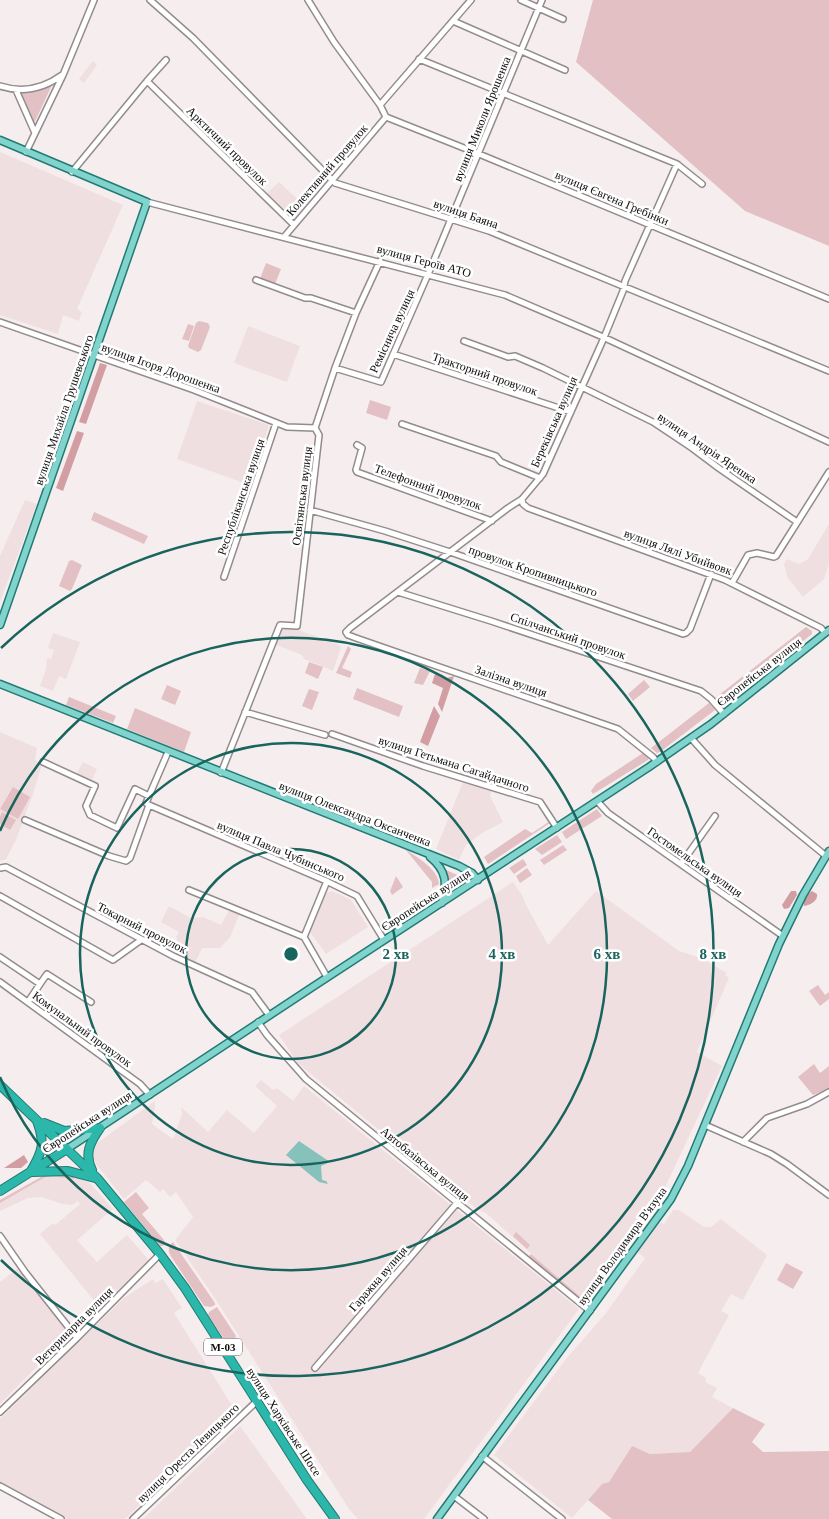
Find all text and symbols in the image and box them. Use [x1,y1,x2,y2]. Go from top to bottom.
street label: вулиця Миколи Ярошенка [450,54,514,184]
street label: Арктичний провулок [184,104,271,188]
street label: Колективний провулок [283,121,371,219]
street label: вулиця Євгена Гребінки [553,168,671,229]
street label: вулиця Баяна [432,196,501,232]
street label: вулиця Героїв АТО [375,242,473,280]
street label: Реміснича вулиця [367,287,418,375]
street label: вулиця Михайла Грушевського [32,333,96,487]
street label: вулиця Ігоря Дорошенка [100,340,223,396]
street label: Тракторний провулок [431,349,540,399]
street label: Береківська вулиця [528,374,581,470]
street label: вулиця Андрія Ярешка [655,410,760,487]
street label: Республіканська вулиця [215,437,268,557]
street label: Освітянська вулиця [289,445,315,546]
street label: Телефонний провулок [372,461,484,513]
street label: вулиця Лялі Убийвовк [622,526,734,578]
street label: провулок Кропивницького [467,542,599,600]
street label: Спілчанський провулок [509,610,628,662]
street label: Європейська вулиця [714,634,805,709]
street label: Залізна вулиця [473,662,549,700]
street label: вулиця Гетьмана Сагайдачного [377,733,531,795]
street label: вулиця Олександра Оксанченка [277,779,433,850]
street label: вулиця Павла Чубинського [215,818,347,884]
street label: Гостомельська вулиця [645,824,746,900]
street label: Європейська вулиця [379,866,474,934]
street label: Токарний провулок [95,899,189,957]
centre of rings [282,945,300,963]
text: 2 хв [383,946,409,962]
text: 4 хв [489,946,515,962]
text: 6 хв [594,946,620,962]
text: 8 хв [700,946,726,962]
street label: Комунальний провулок [30,988,135,1070]
street label: Європейська вулиця [40,1088,135,1156]
street label: Автобазівська вулиця [378,1124,473,1204]
street label: вулиця Володимира В'язуна [574,1184,670,1308]
street label: Гаражна вулиця [346,1243,410,1314]
street label: Ветеринарна вулиця [32,1284,116,1368]
road number: М-03 [204,1338,242,1355]
street label: вулиця Харківське Шосе [244,1365,324,1479]
street label: вулиця Ореста Левицького [134,1401,242,1505]

